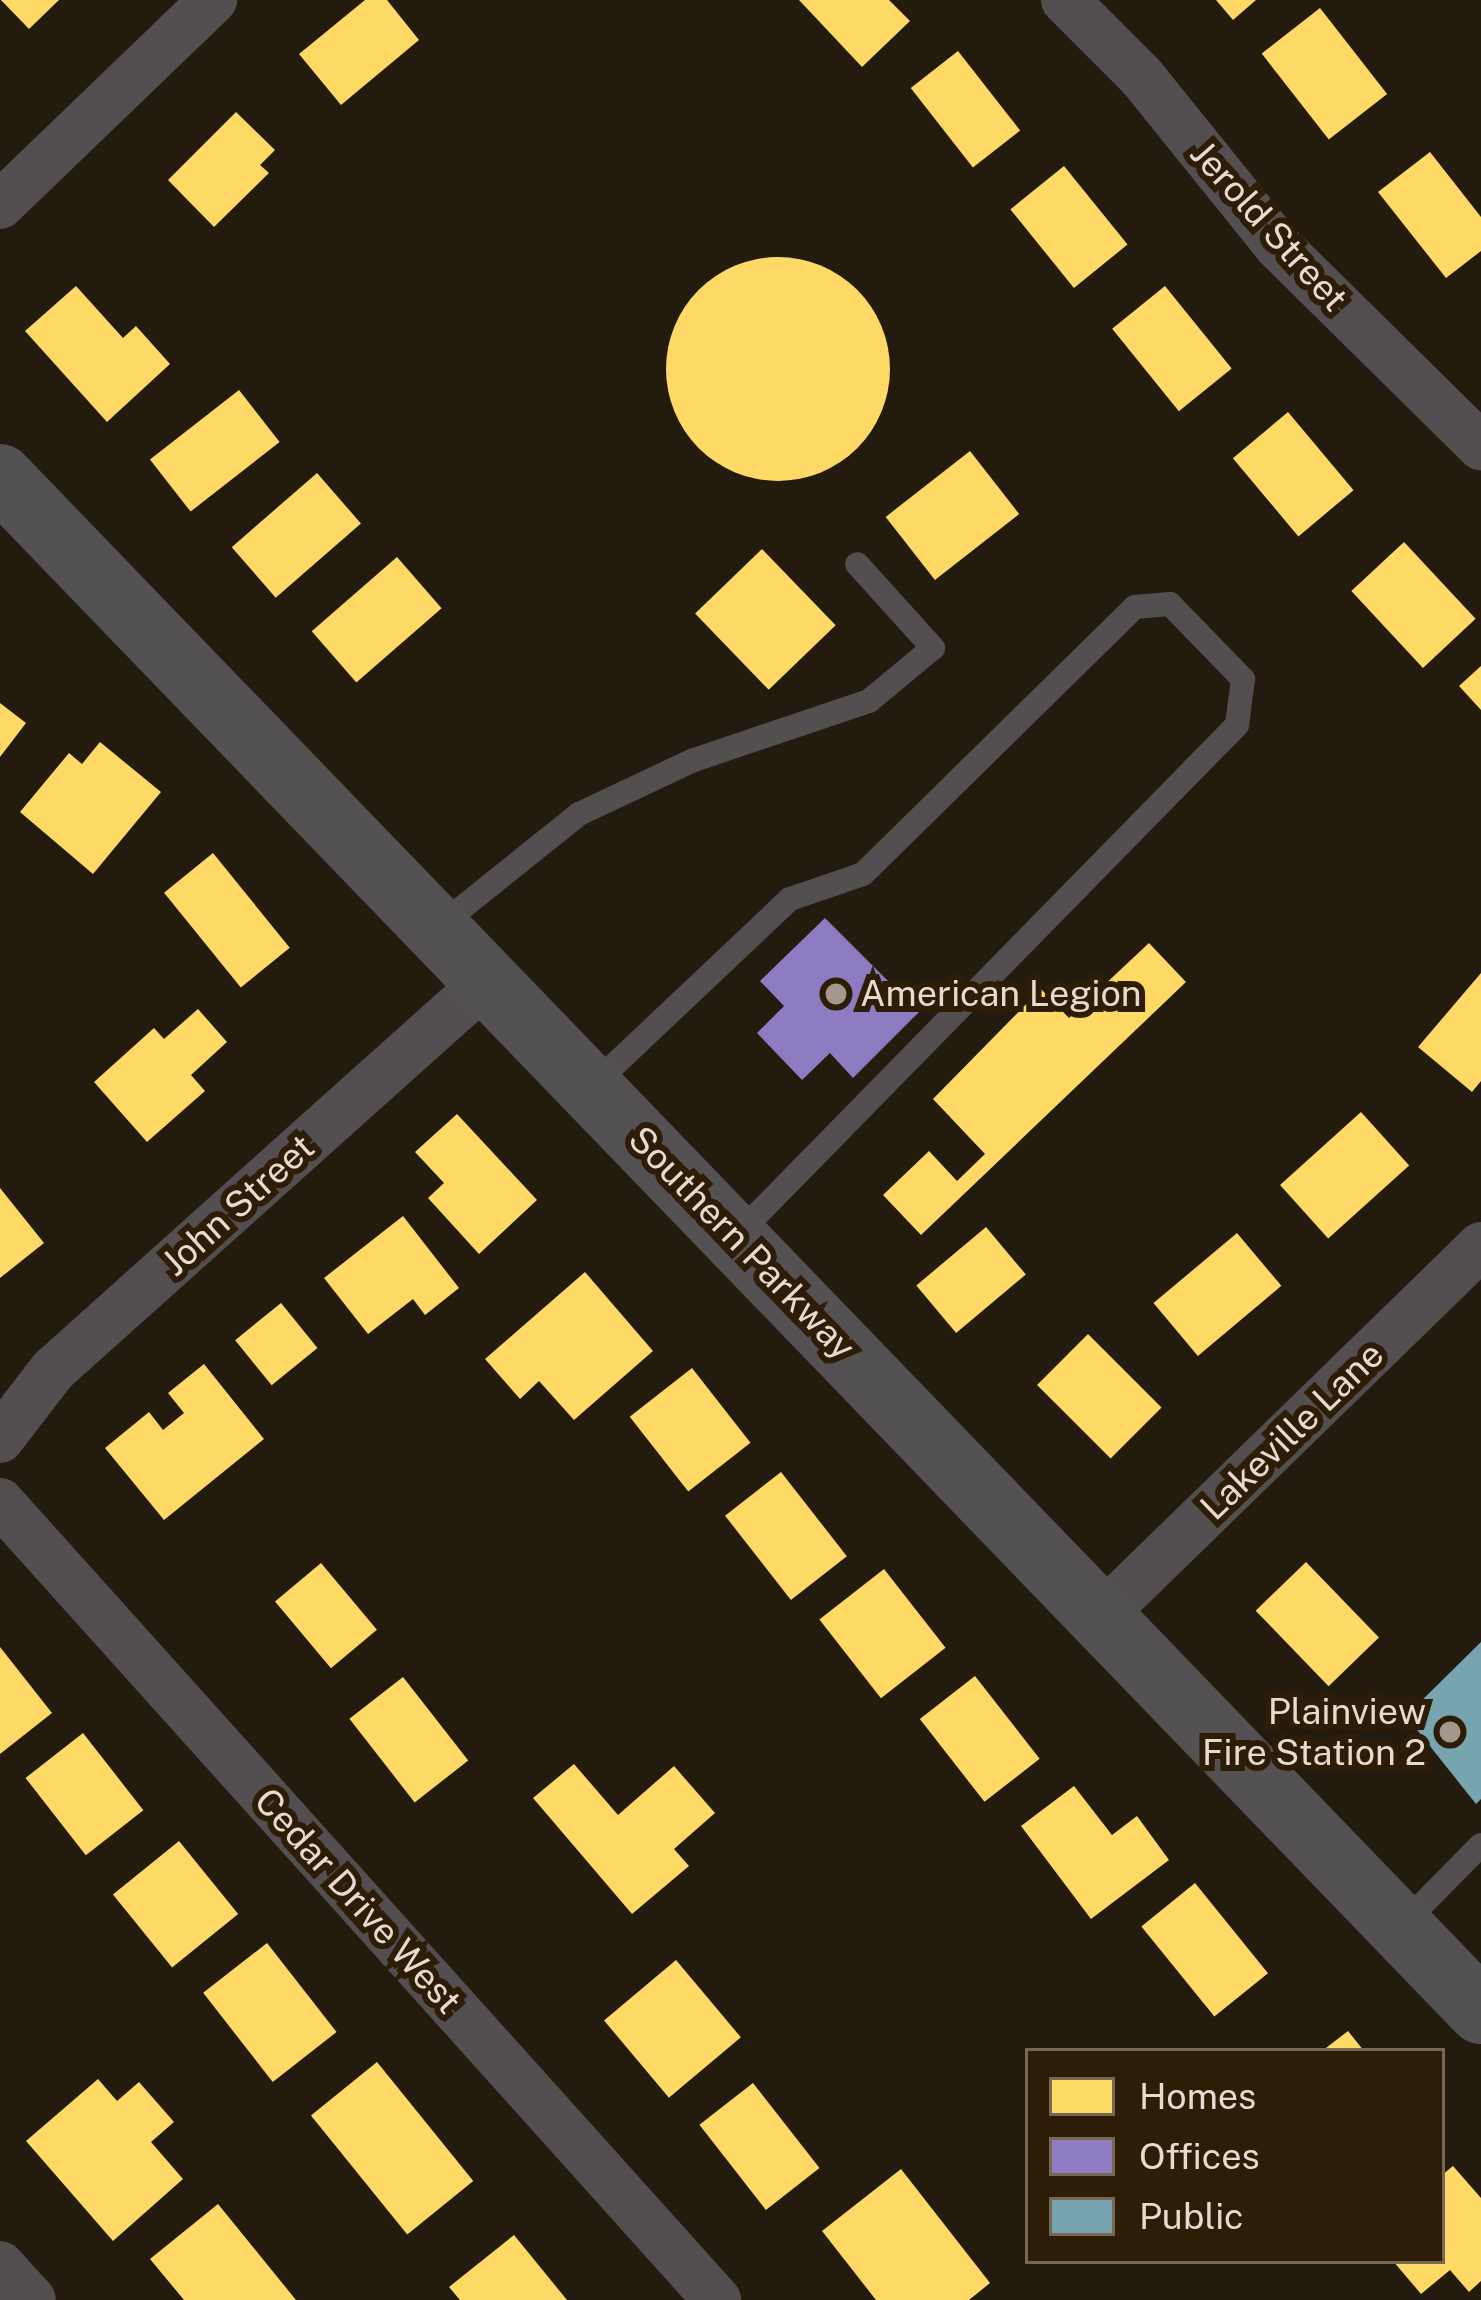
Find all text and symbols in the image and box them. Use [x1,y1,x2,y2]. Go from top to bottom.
street label: Jerold Street [1181,132,1357,320]
place label: American Legion [860,972,1142,1016]
marker: American Legion [823,981,849,1007]
street label: Southern Parkway [620,1117,864,1369]
street label: John Street [153,1125,323,1285]
street label: Lakeville Lane [1192,1333,1392,1529]
place label: Plainview Fire Station 2 [1202,1689,1426,1774]
marker: Plainview Fire Station 2 [1437,1719,1463,1745]
street label: Cedar Drive West [245,1779,471,2023]
legend [1025,2048,1445,2264]
text: Homes [1139,2075,1256,2117]
text: Offices [1139,2135,1260,2177]
text: Public [1139,2195,1244,2237]

